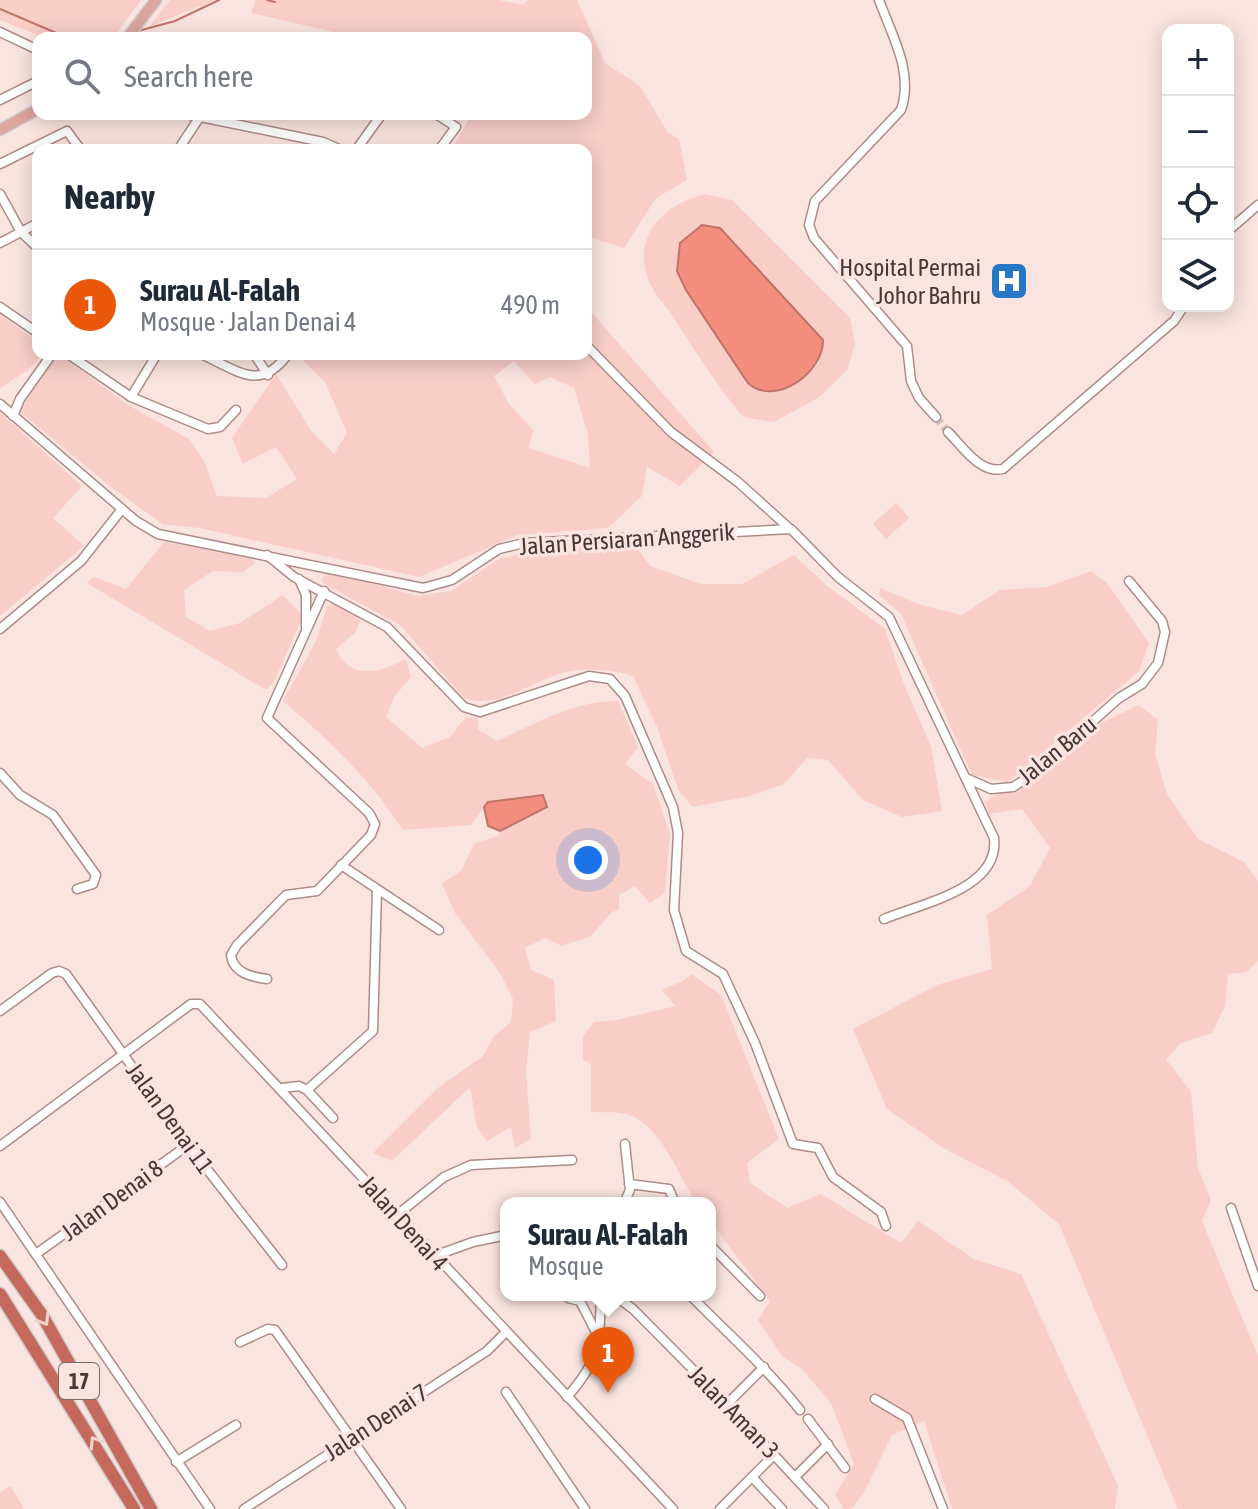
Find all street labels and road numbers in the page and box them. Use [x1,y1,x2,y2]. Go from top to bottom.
street label: Jalan Persiaran Anggerik [518,518,736,560]
street label: Jalan Baru [1013,710,1101,790]
street label: Jalan Denai 11 [121,1058,219,1178]
street label: Jalan Denai 8 [56,1154,168,1246]
street label: Jalan Denai 4 [354,1170,454,1276]
street label: Jalan Aman 3 [683,1360,785,1464]
road number: 17 [59,1363,99,1399]
street label: Jalan Denai 7 [319,1378,433,1466]

